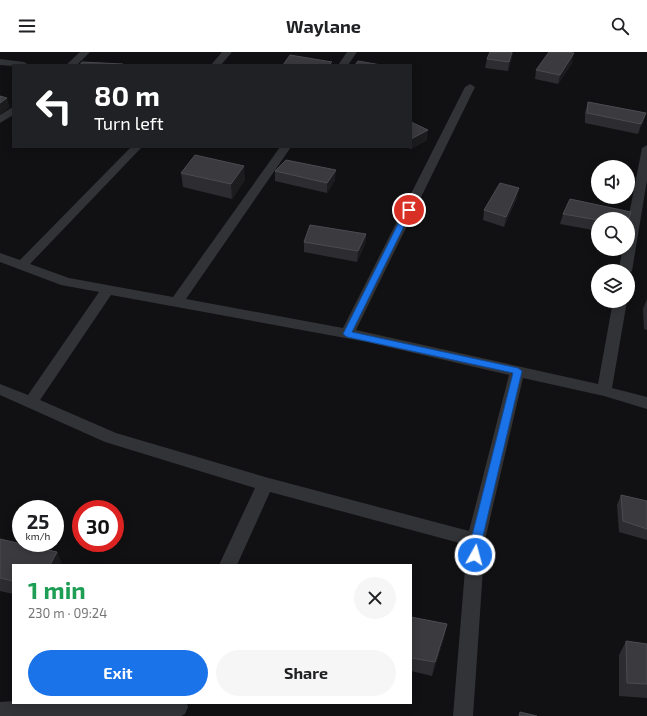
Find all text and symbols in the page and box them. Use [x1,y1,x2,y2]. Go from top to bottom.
icon: menu [16,15,38,37]
text: Waylane [286,15,361,37]
icon: search [609,15,631,37]
text: 80 m [94,78,160,112]
icon: left [28,80,80,132]
text: Turn left [94,112,164,134]
map controls [591,160,635,308]
button: sound [591,160,635,204]
pin [392,193,426,227]
icon: arrive [398,199,420,221]
button: search [591,212,635,256]
button: layers [591,264,635,308]
speed limit sign: 30 [72,500,124,552]
text: 25 [27,509,49,533]
text: km/h [26,530,50,542]
position arrow [454,534,496,576]
text: 1 min [28,575,86,604]
button: close [354,577,396,619]
text: 230 m · 09:24 [28,605,107,621]
button: Exit [28,650,208,696]
button: Share [216,650,396,696]

